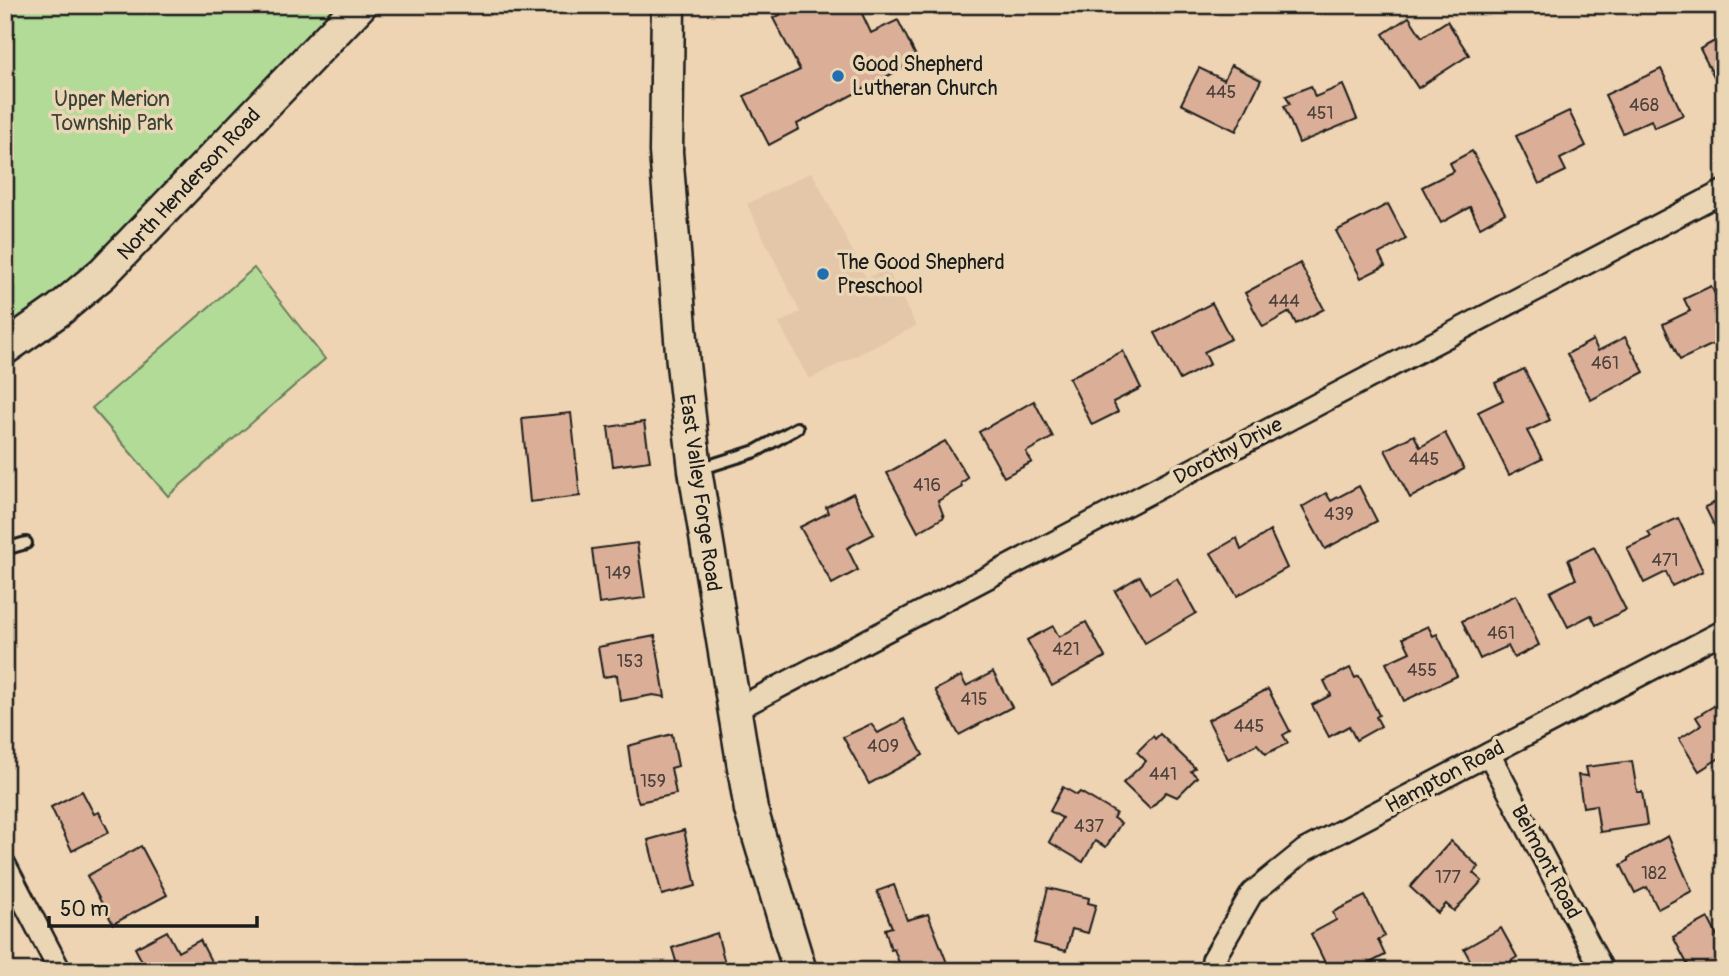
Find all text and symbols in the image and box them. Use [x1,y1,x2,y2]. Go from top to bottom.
place label: Good Shepherd Lutheran Church [852,51,998,102]
marker: Good Shepherd Lutheran Church [830,68,846,84]
house number: 445 [1206,81,1236,104]
park label: Upper Merion Township Park [51,86,173,137]
house number: 468 [1629,94,1659,117]
street label: North Henderson Road [111,102,267,266]
house number: 451 [1306,102,1334,125]
place label: The Good Shepherd Preschool [837,249,1005,300]
marker: The Good Shepherd Preschool [815,266,831,282]
house number: 444 [1268,290,1300,313]
house number: 461 [1591,352,1619,375]
street label: East Valley Forge Road [673,393,727,593]
street label: Dorothy Drive [1169,411,1288,491]
house number: 445 [1409,448,1439,471]
house number: 416 [913,474,941,497]
house number: 439 [1324,503,1354,526]
house number: 471 [1652,549,1679,572]
house number: 149 [605,562,631,585]
house number: 461 [1487,622,1515,645]
house number: 421 [1052,638,1080,661]
house number: 153 [617,650,643,673]
house number: 455 [1407,659,1437,682]
house number: 415 [960,688,988,711]
house number: 445 [1234,715,1264,738]
street label: Hampton Road [1381,734,1509,820]
house number: 409 [867,735,899,758]
house number: 441 [1149,763,1177,786]
house number: 159 [640,770,666,793]
street label: Belmont Road [1505,800,1587,924]
house number: 437 [1074,815,1104,838]
house number: 182 [1641,862,1667,885]
house number: 177 [1435,866,1462,889]
scale bar [49,885,257,929]
text: 50 m [60,896,109,923]

